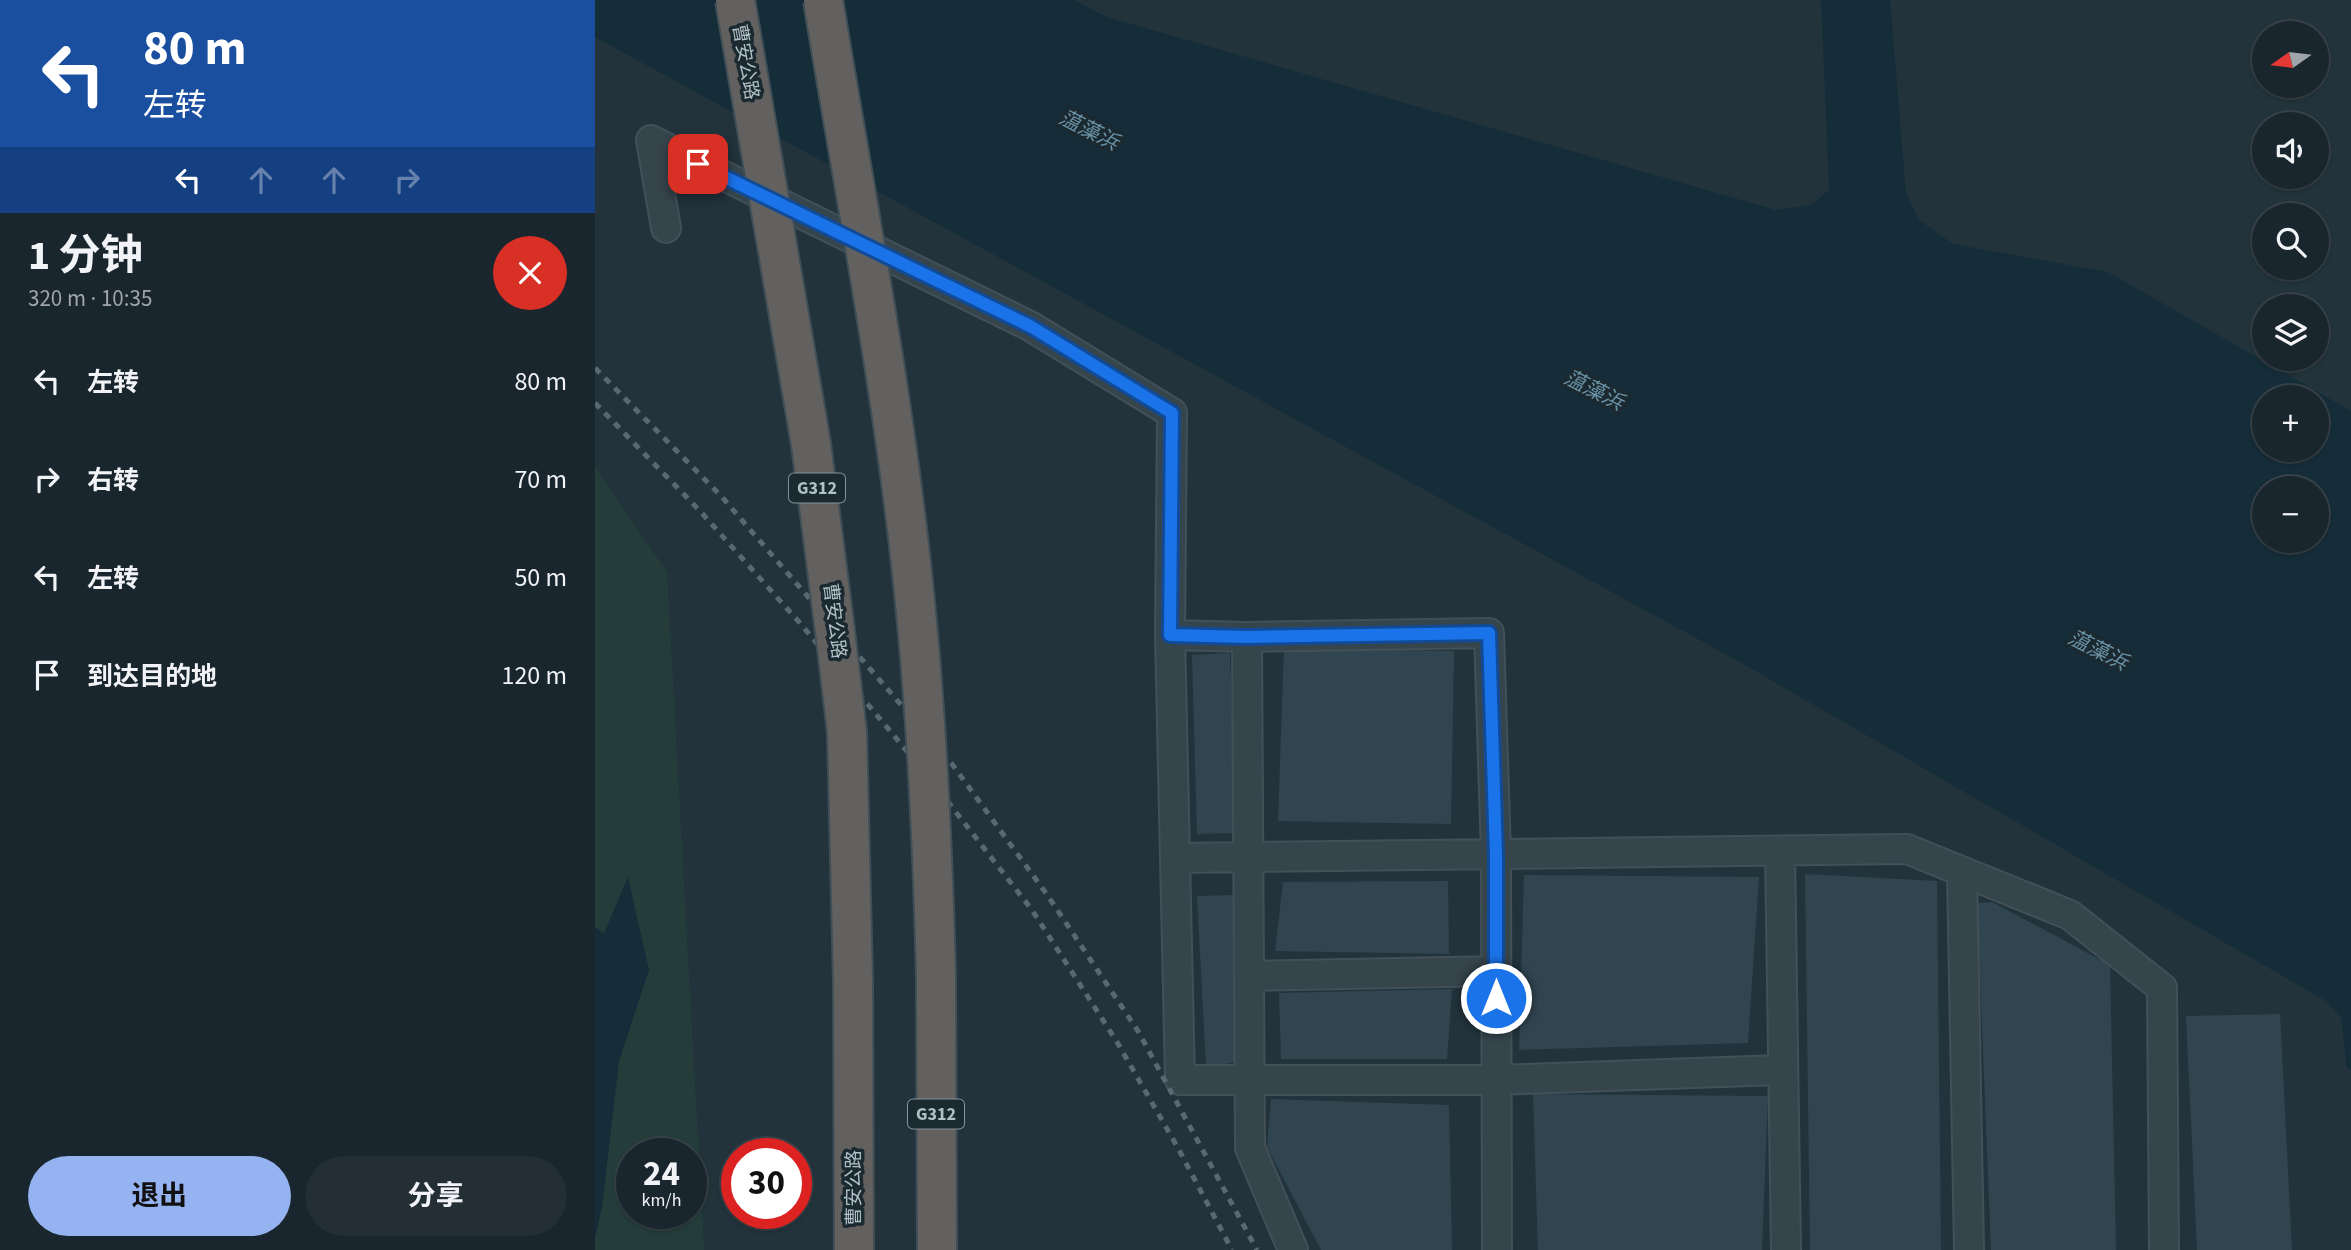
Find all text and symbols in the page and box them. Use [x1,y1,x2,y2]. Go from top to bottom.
text: 80 m [143,14,247,84]
north arrow [2252,21,2329,98]
map controls [2252,21,2329,553]
street label: 曹安公路 [725,22,765,102]
icon: left [28,28,119,119]
text: 左转 [143,83,207,129]
water label: 蕰藻浜 [1054,102,1126,159]
button: sound [2252,112,2329,189]
pin [668,134,728,194]
icon: arrive [679,145,717,183]
icon: left [169,161,207,199]
icon: ahead [242,161,280,199]
icon: ahead [315,161,353,199]
icon: right [388,161,426,199]
button: search [2252,203,2329,280]
text: 1 分钟 [28,226,143,286]
button: close [493,236,567,310]
text: 320 m · 10:35 [28,282,152,315]
button: layers [2252,294,2329,371]
icon: left [28,362,66,400]
water label: 蕰藻浜 [1559,362,1631,419]
text: 80 m [514,363,567,400]
text: 左转 [87,364,139,401]
button: + [2252,385,2329,462]
icon: right [28,460,66,498]
text: 70 m [514,461,567,498]
text: 右转 [87,462,139,499]
road number: G312 [789,474,845,502]
button: − [2252,476,2329,553]
icon: left [28,558,66,596]
text: 50 m [514,559,567,596]
text: 左转 [87,560,139,597]
street label: 曹安公路 [816,582,852,660]
water label: 蕰藻浜 [2063,622,2135,679]
icon: arrive [28,656,66,694]
text: 120 m [501,657,567,694]
text: 到达目的地 [87,658,217,695]
position arrow [1459,961,1533,1035]
road number: G312 [908,1100,964,1128]
speed limit sign: 30 [721,1138,812,1229]
text: 24 [643,1149,680,1199]
street label: 曹安公路 [841,1150,868,1226]
button: 退出 [28,1156,291,1236]
button: 分享 [305,1156,567,1236]
text: km/h [642,1188,681,1213]

